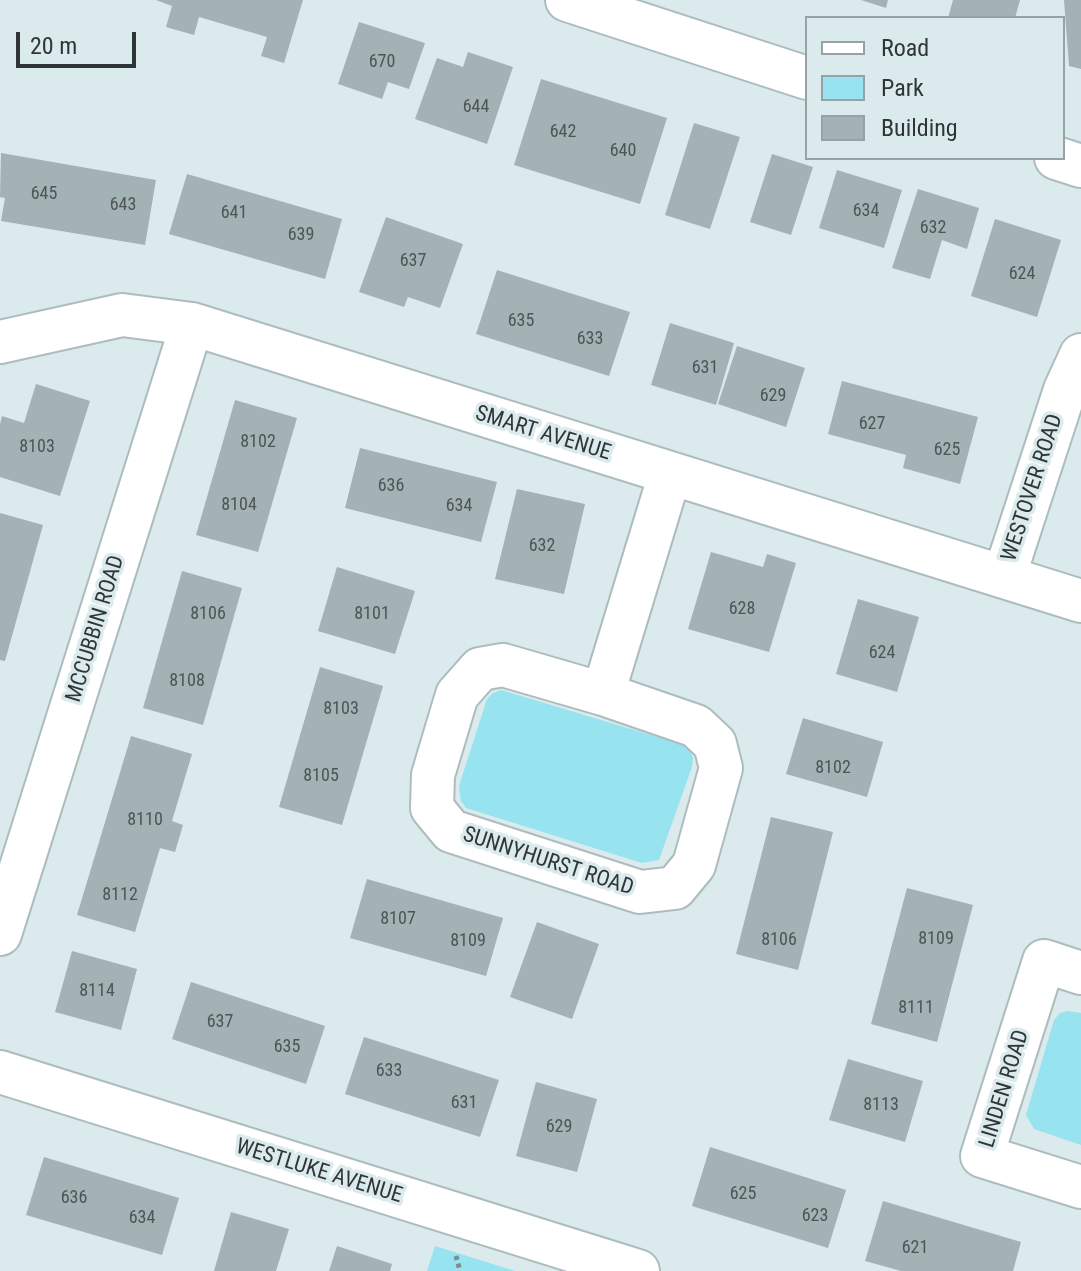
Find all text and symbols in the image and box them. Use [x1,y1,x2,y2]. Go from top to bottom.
scale bar [20,16,140,66]
legend [805,16,1065,160]
text: 20 m [30,32,77,60]
text: Road [881,34,929,62]
house number: 670 [369,51,395,73]
text: Park [881,74,924,102]
house number: 644 [463,96,489,118]
text: Building [881,114,958,142]
house number: 642 [550,121,576,143]
house number: 640 [610,140,636,162]
house number: 645 [31,183,57,205]
house number: 643 [110,194,136,216]
house number: 634 [853,200,879,222]
house number: 641 [221,202,247,224]
house number: 632 [920,217,946,239]
house number: 639 [288,224,314,246]
house number: 637 [400,250,426,272]
house number: 624 [1009,263,1035,285]
house number: 635 [508,310,534,332]
house number: 633 [577,328,603,350]
house number: 631 [692,357,718,379]
house number: 629 [760,385,786,407]
street label: SMART AVENUE [472,401,614,467]
street label: WESTOVER ROAD [997,411,1069,565]
house number: 627 [859,413,885,435]
house number: 8102 [240,431,276,453]
house number: 8103 [19,436,55,458]
house number: 625 [934,439,960,461]
house number: 636 [378,475,404,497]
house number: 8104 [221,494,257,516]
house number: 634 [446,495,472,517]
house number: 632 [529,535,555,557]
street label: MCCUBBIN ROAD [61,552,131,706]
house number: 628 [729,598,755,620]
house number: 8106 [190,603,226,625]
house number: 8101 [354,603,390,625]
house number: 624 [869,642,895,664]
house number: 8108 [169,670,205,692]
house number: 8103 [323,698,359,720]
house number: 8102 [815,757,851,779]
house number: 8105 [303,765,339,787]
house number: 8110 [127,809,163,831]
street label: SUNNYHURST ROAD [459,822,637,902]
house number: 8112 [102,884,138,906]
house number: 8107 [380,908,416,930]
house number: 8109 [918,928,954,950]
house number: 8106 [761,929,797,951]
house number: 8109 [450,930,486,952]
house number: 8114 [79,980,115,1002]
house number: 8111 [898,997,934,1019]
house number: 637 [207,1011,233,1033]
street label: LINDEN ROAD [975,1027,1035,1151]
house number: 635 [274,1036,300,1058]
house number: 633 [376,1060,402,1082]
house number: 631 [451,1092,477,1114]
house number: 8113 [863,1094,899,1116]
house number: 629 [546,1116,572,1138]
street label: WESTLUKE AVENUE [233,1134,405,1210]
house number: 625 [730,1183,756,1205]
house number: 636 [61,1187,87,1209]
house number: 623 [802,1205,828,1227]
house number: 634 [129,1207,155,1229]
house number: 621 [902,1237,928,1259]

